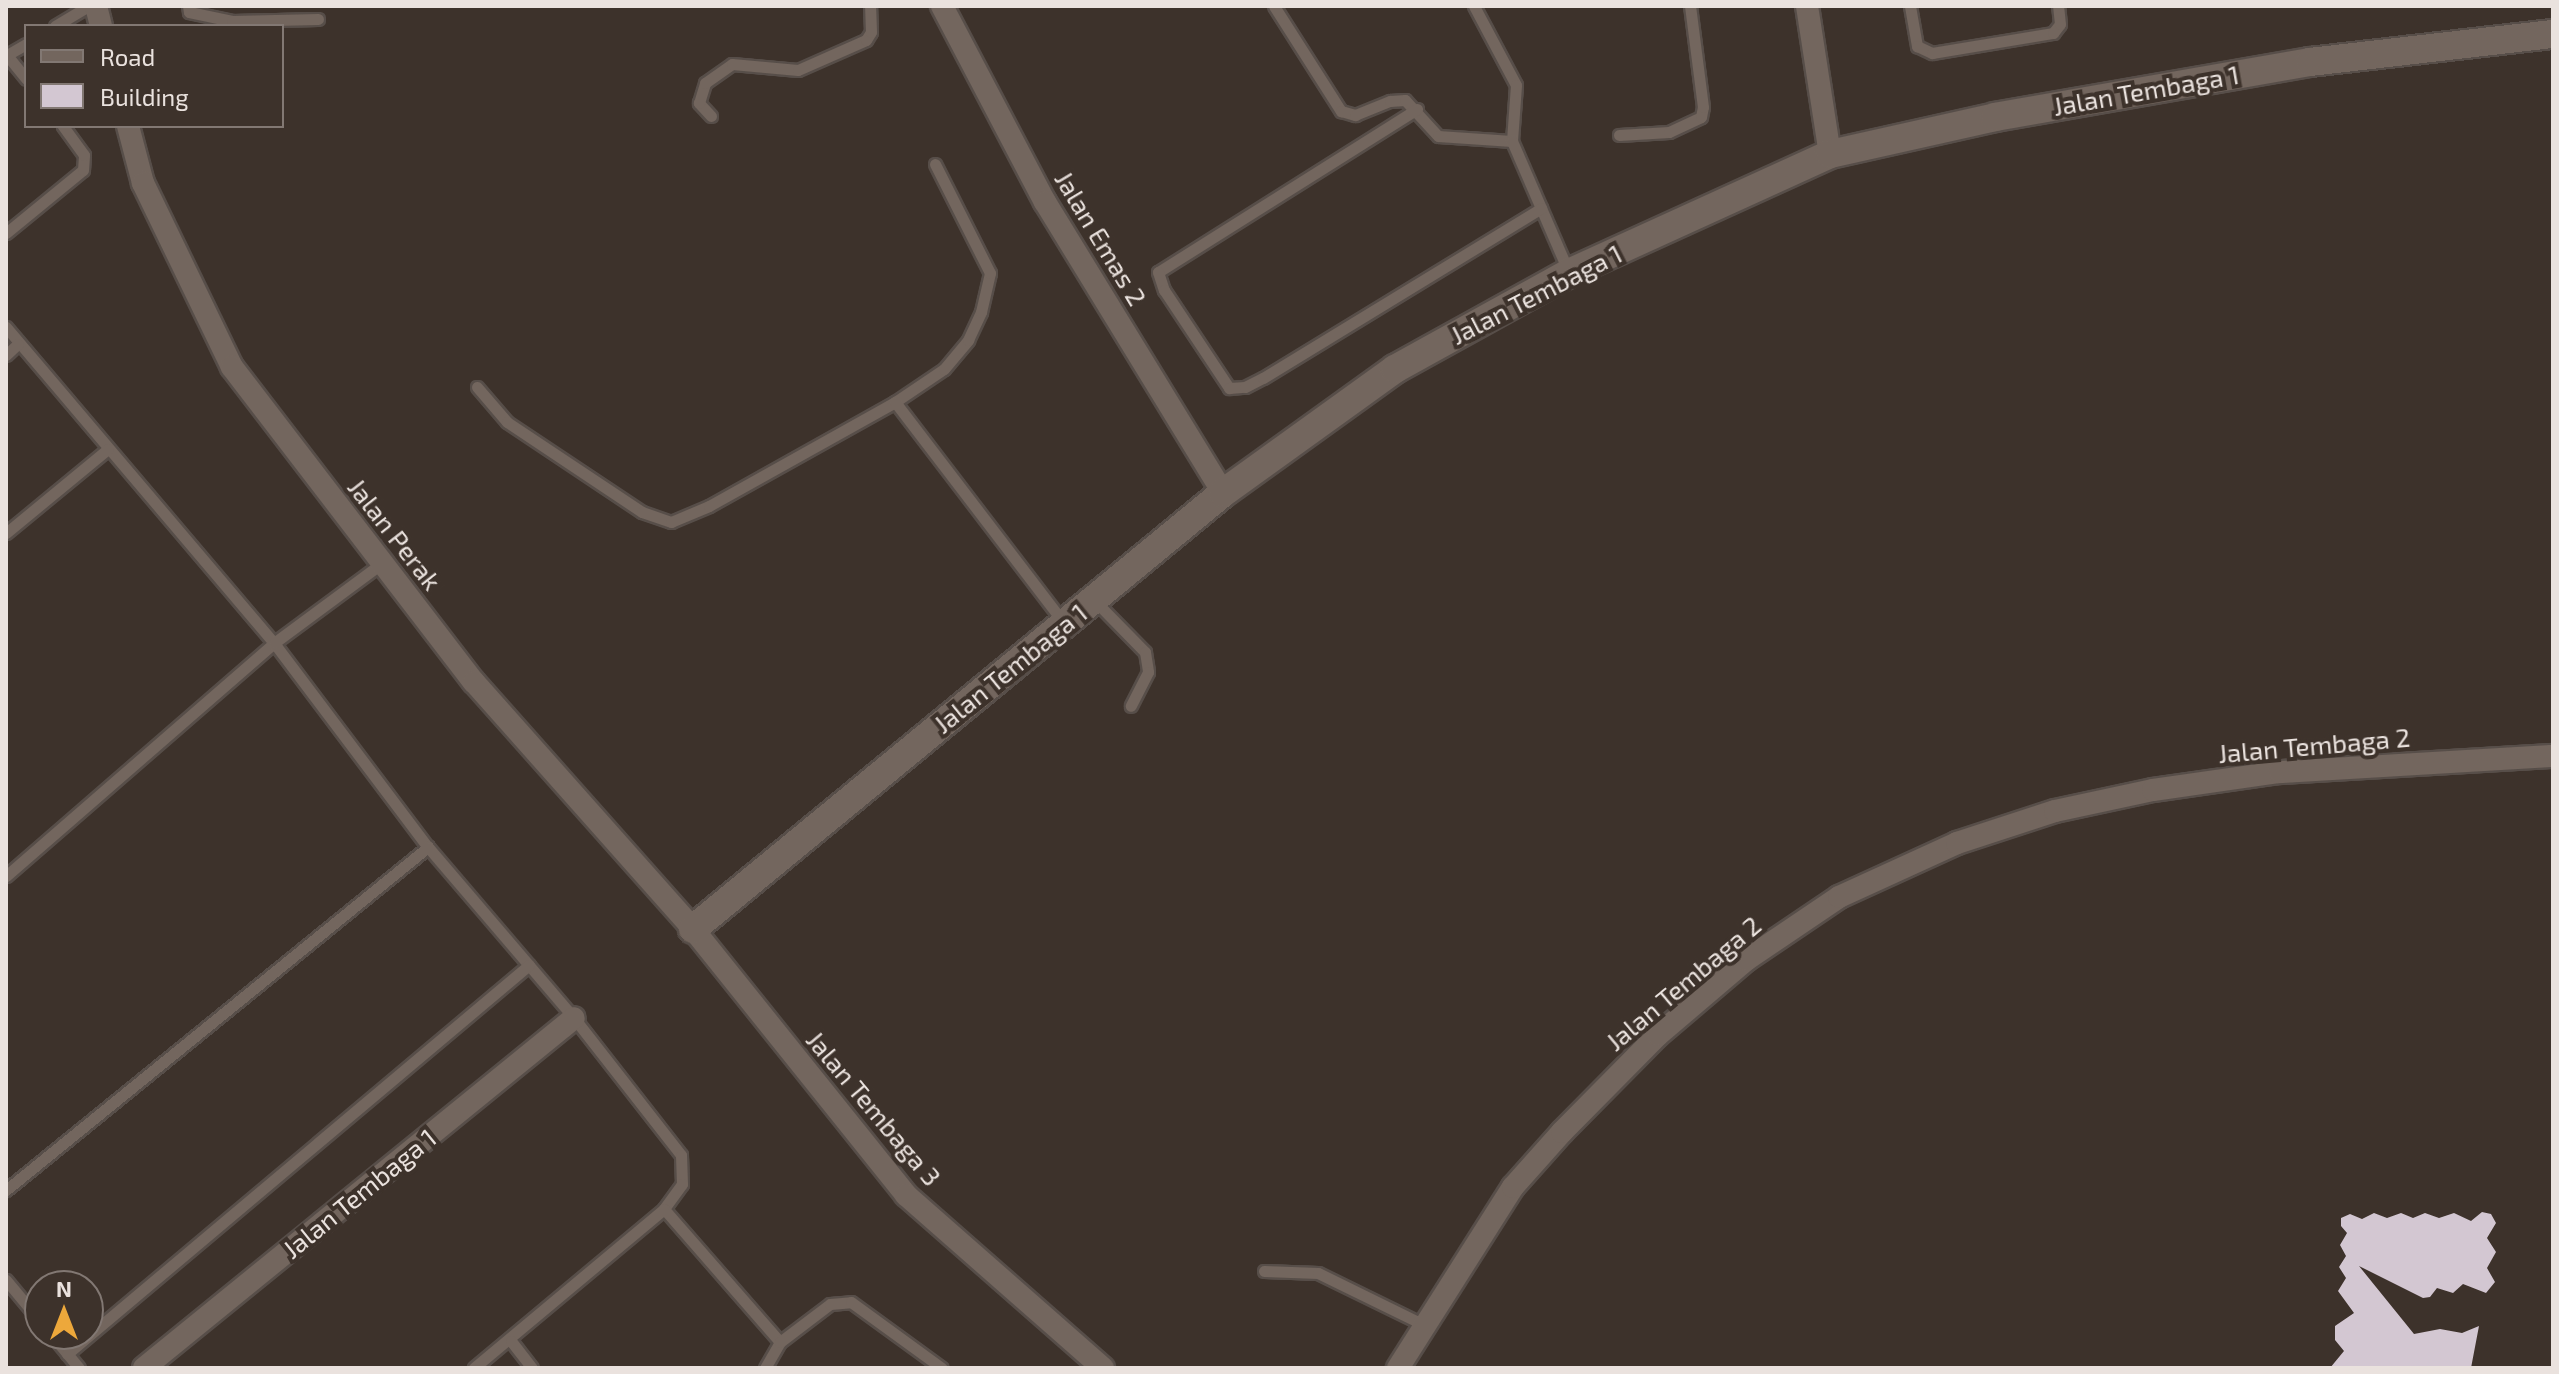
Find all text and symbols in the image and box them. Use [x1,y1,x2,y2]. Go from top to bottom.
legend [24,24,284,128]
text: Road [100,42,155,71]
street label: Jalan Tembaga 1 [2050,58,2242,122]
text: Building [100,82,189,111]
street label: Jalan Emas 2 [1049,165,1153,311]
street label: Jalan Tembaga 1 [1445,237,1627,351]
street label: Jalan Perak [342,472,448,596]
street label: Jalan Tembaga 1 [927,596,1093,740]
street label: Jalan Tembaga 2 [2216,721,2412,769]
street label: Jalan Tembaga 2 [1599,909,1767,1057]
street label: Jalan Tembaga 3 [800,1024,948,1192]
street label: Jalan Tembaga 1 [276,1121,442,1265]
north arrow [24,1270,104,1350]
text: N [56,1275,72,1301]

